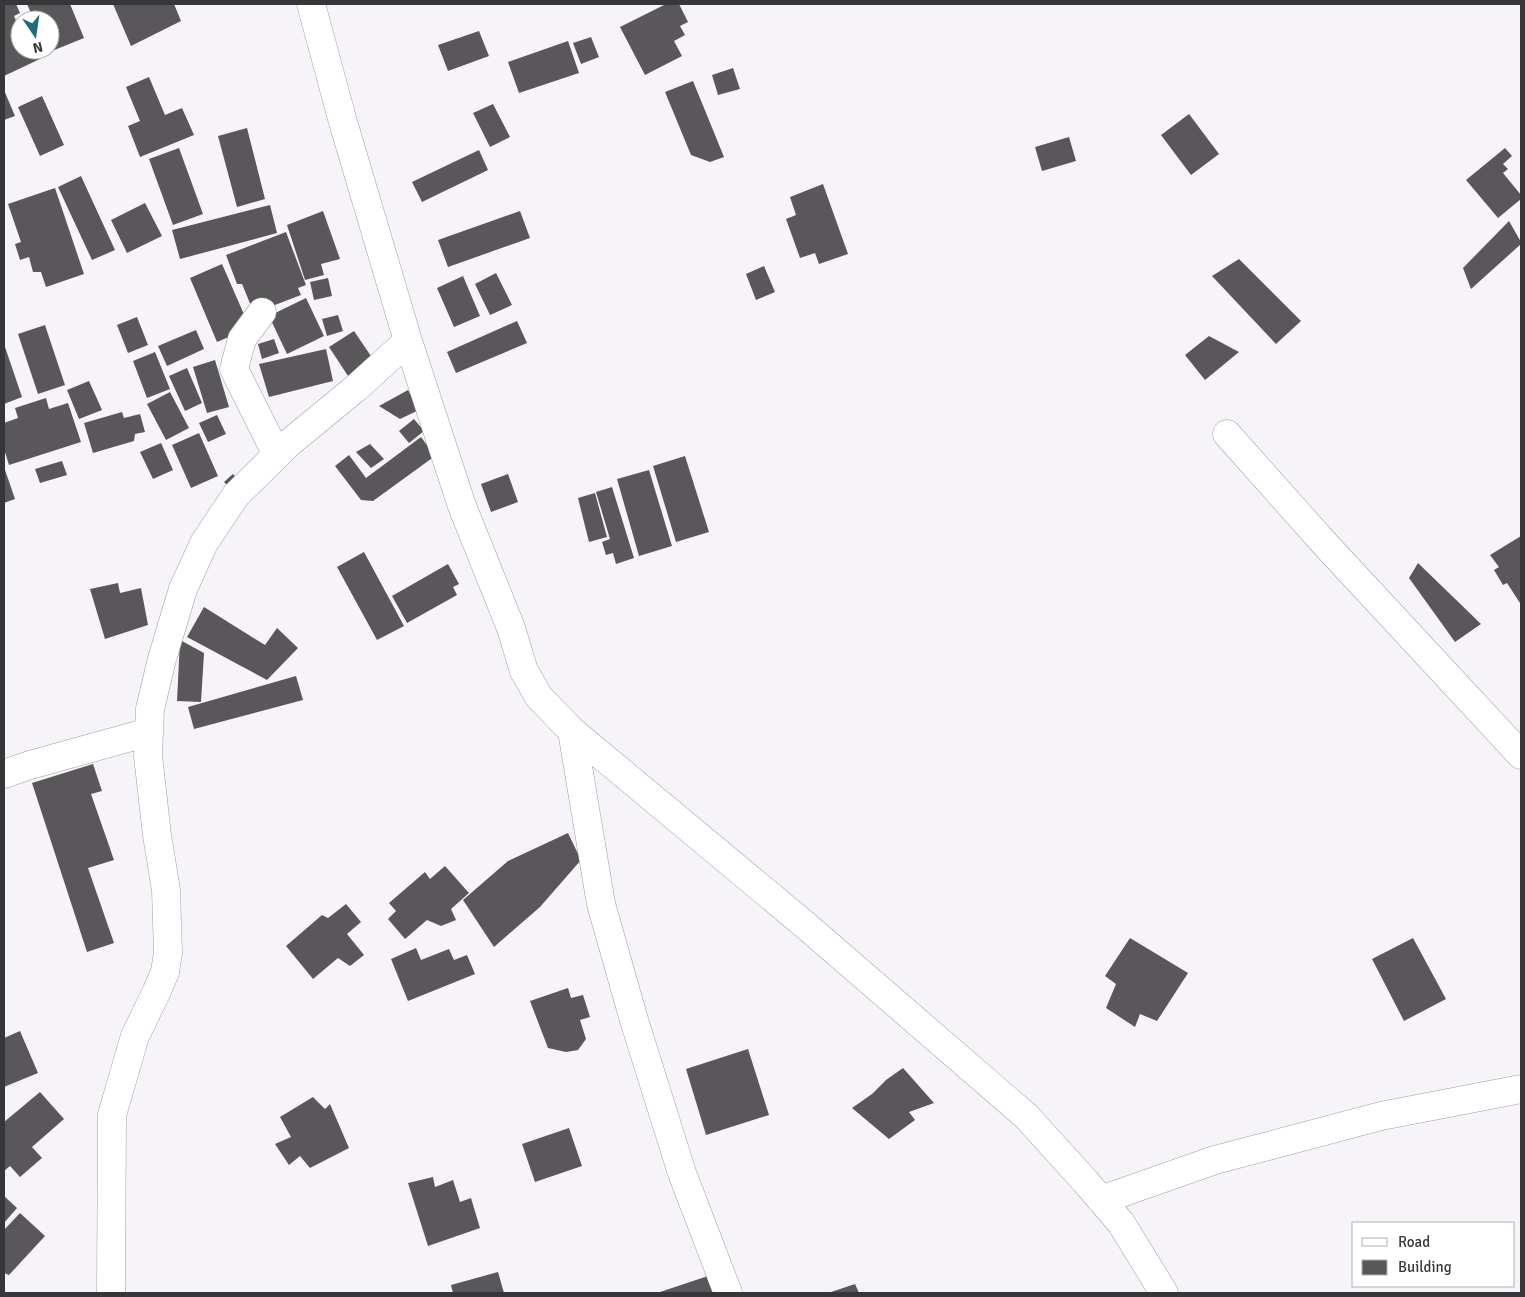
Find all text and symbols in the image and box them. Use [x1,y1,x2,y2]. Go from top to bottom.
north arrow [10,10,60,60]
text: N [31,38,44,57]
legend [1352,1222,1515,1287]
text: Road [1398,1233,1430,1251]
text: Building [1398,1258,1452,1276]

